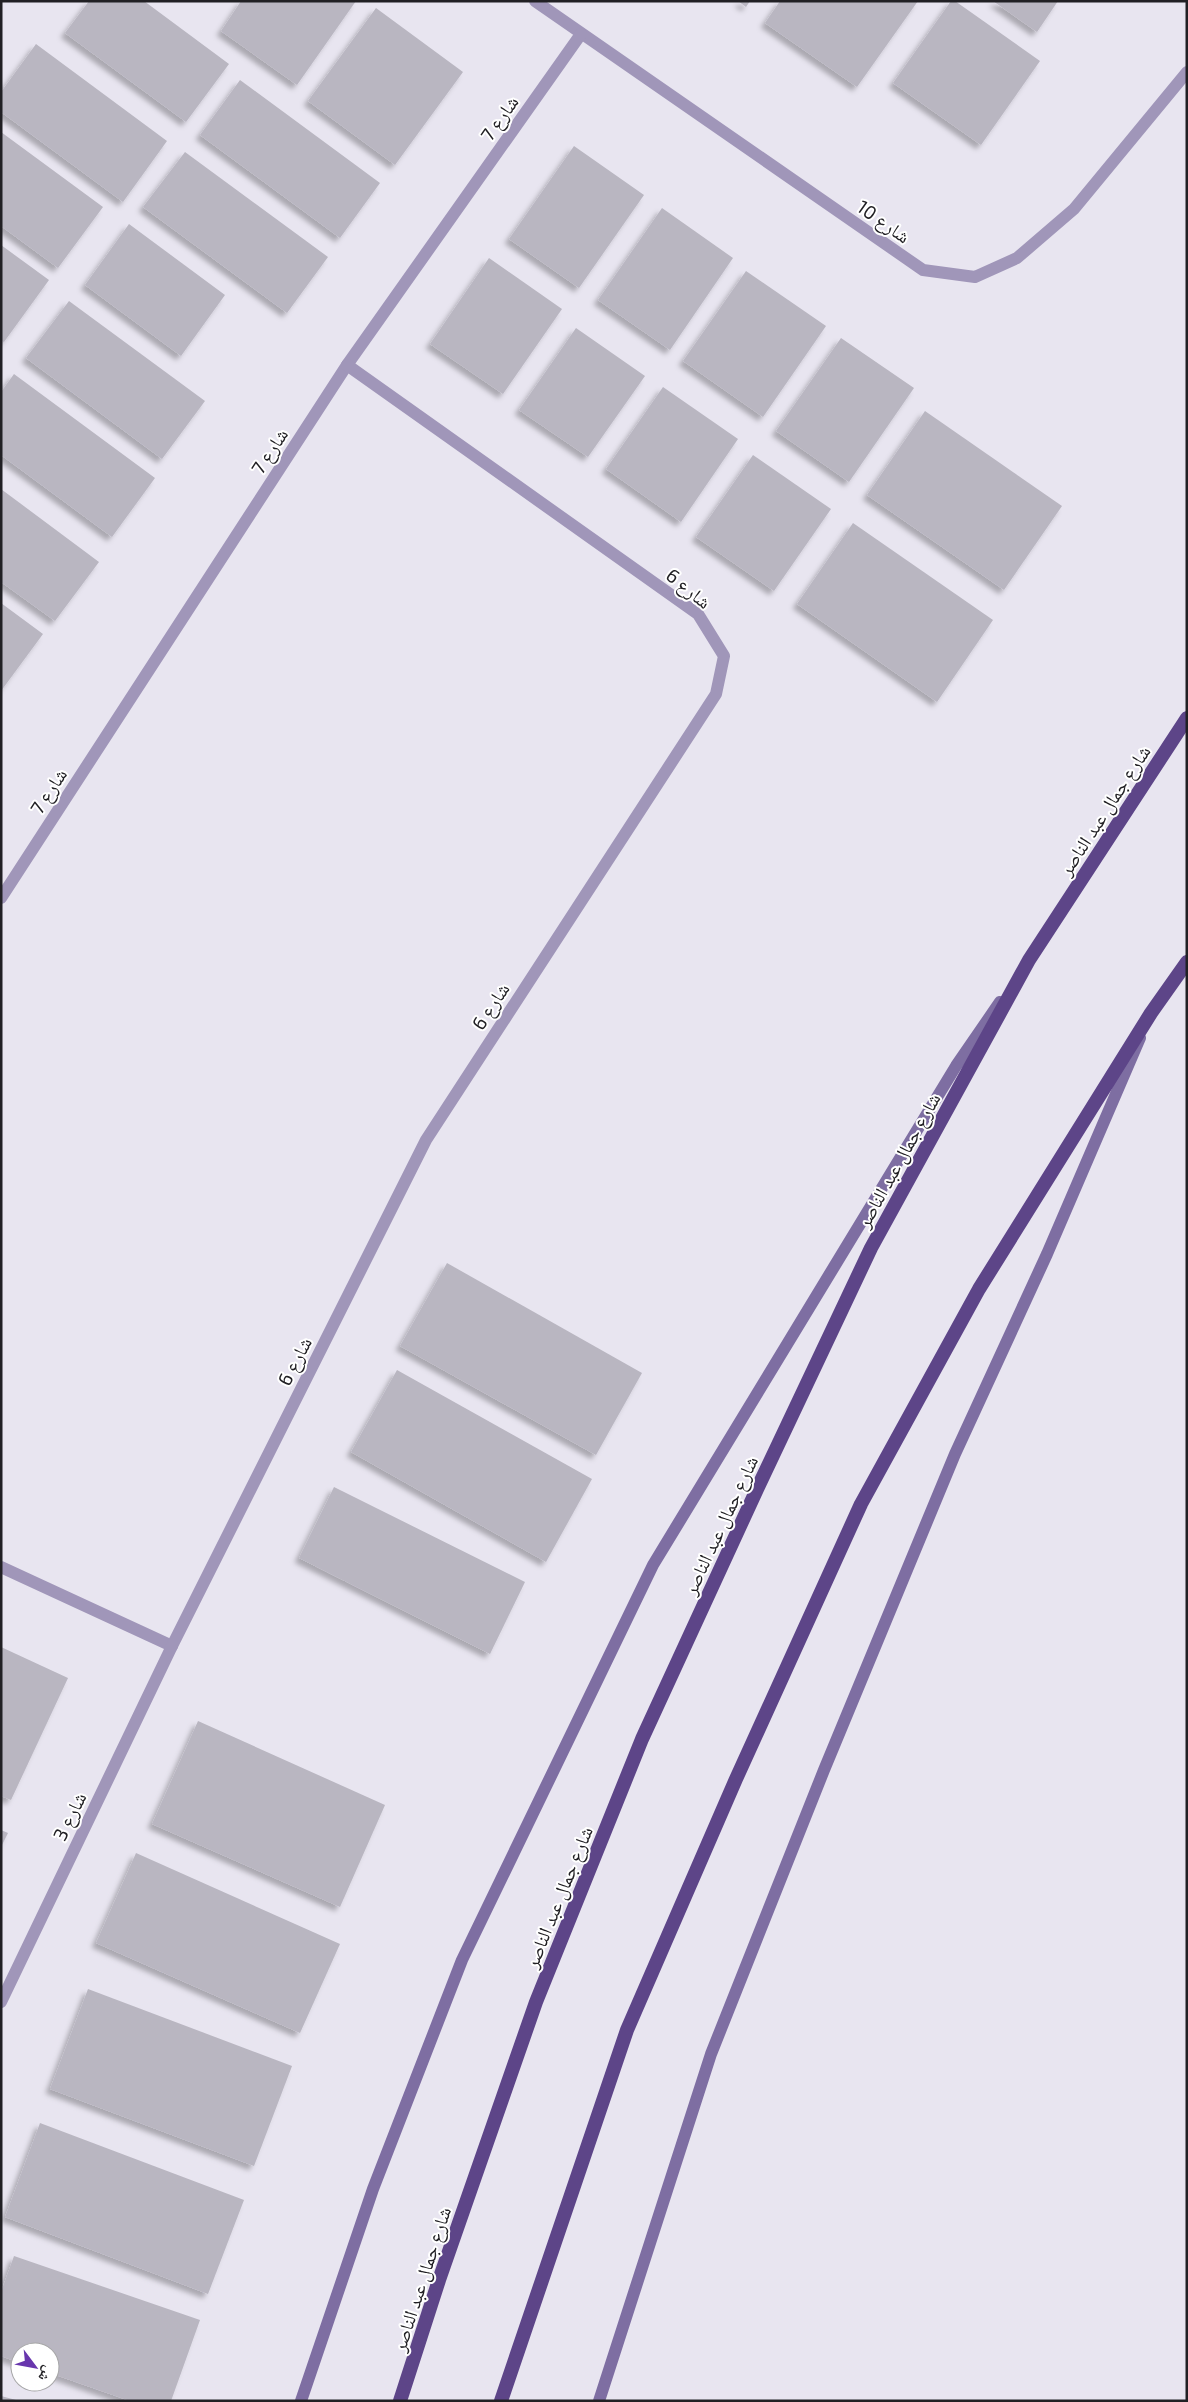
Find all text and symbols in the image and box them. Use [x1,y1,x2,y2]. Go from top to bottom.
street label: شارع 7 [475,91,524,146]
street label: شارع 10 [853,195,915,248]
street label: شارع 7 [246,424,293,479]
street label: شارع 6 [661,563,716,614]
street label: شارع جمال عبد الناصر [1053,741,1155,881]
street label: شارع 7 [25,764,72,819]
street label: شارع 6 [466,978,514,1034]
street label: شارع جمال عبد الناصر [851,1089,945,1233]
street label: شارع 6 [272,1333,317,1389]
street label: شارع جمال عبد الناصر [677,1452,763,1599]
street label: شارع 3 [47,1788,91,1844]
street label: شارع جمال عبد الناصر [519,1823,598,1972]
street label: شارع جمال عبد الناصر [386,2204,456,2355]
north arrow [10,2342,60,2392]
text: ش [34,2363,58,2385]

